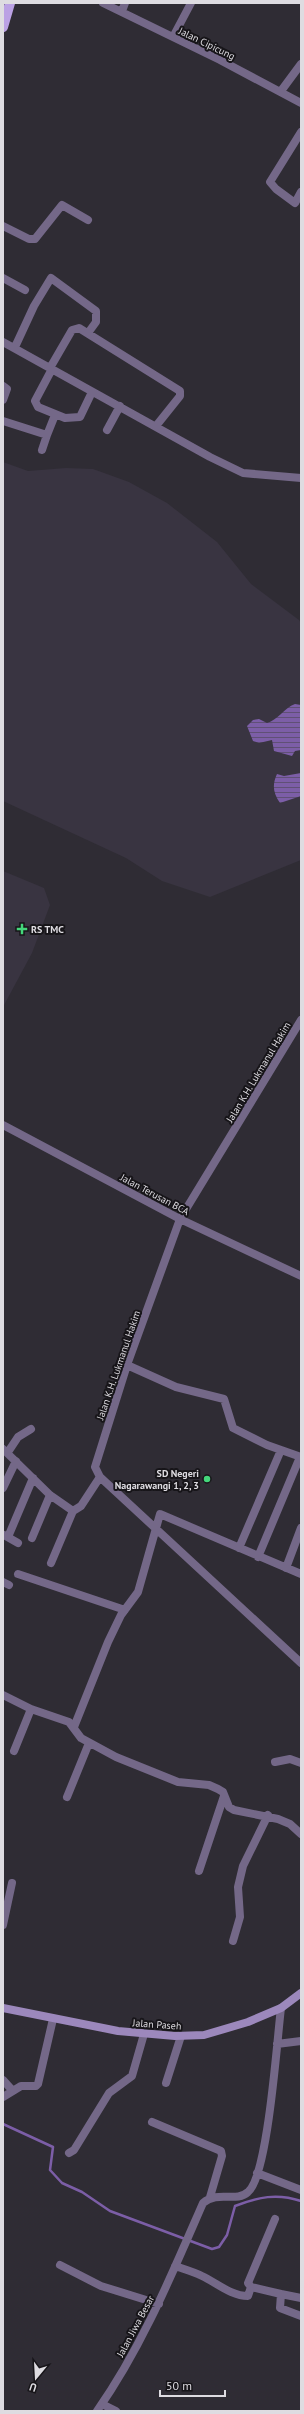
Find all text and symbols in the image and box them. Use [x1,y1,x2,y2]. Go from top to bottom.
street label: Jalan Cipicung [176,24,237,63]
marker: RS TMC [16,923,28,935]
place label: RS TMC [31,923,64,936]
street label: Jalan K.H. Lukmanul Hakim [223,1020,294,1126]
street label: Jalan Terusan BCA [117,1170,192,1218]
street label: Jalan K.H. Lukmanul Hakim [93,1309,143,1423]
place label: SD Negeri Nagarawangi 1, 2, 3 [115,1467,199,1492]
marker: SD Negeri Nagarawangi 1, 2, 3 [202,1474,212,1484]
street label: Jalan Paseh [131,2016,182,2033]
street label: Jalan Jiwa Besar [113,2293,157,2360]
north arrow [16,2358,56,2398]
scale bar [160,2372,225,2398]
text: 50 m [166,2378,192,2393]
text: U [27,2380,38,2395]

